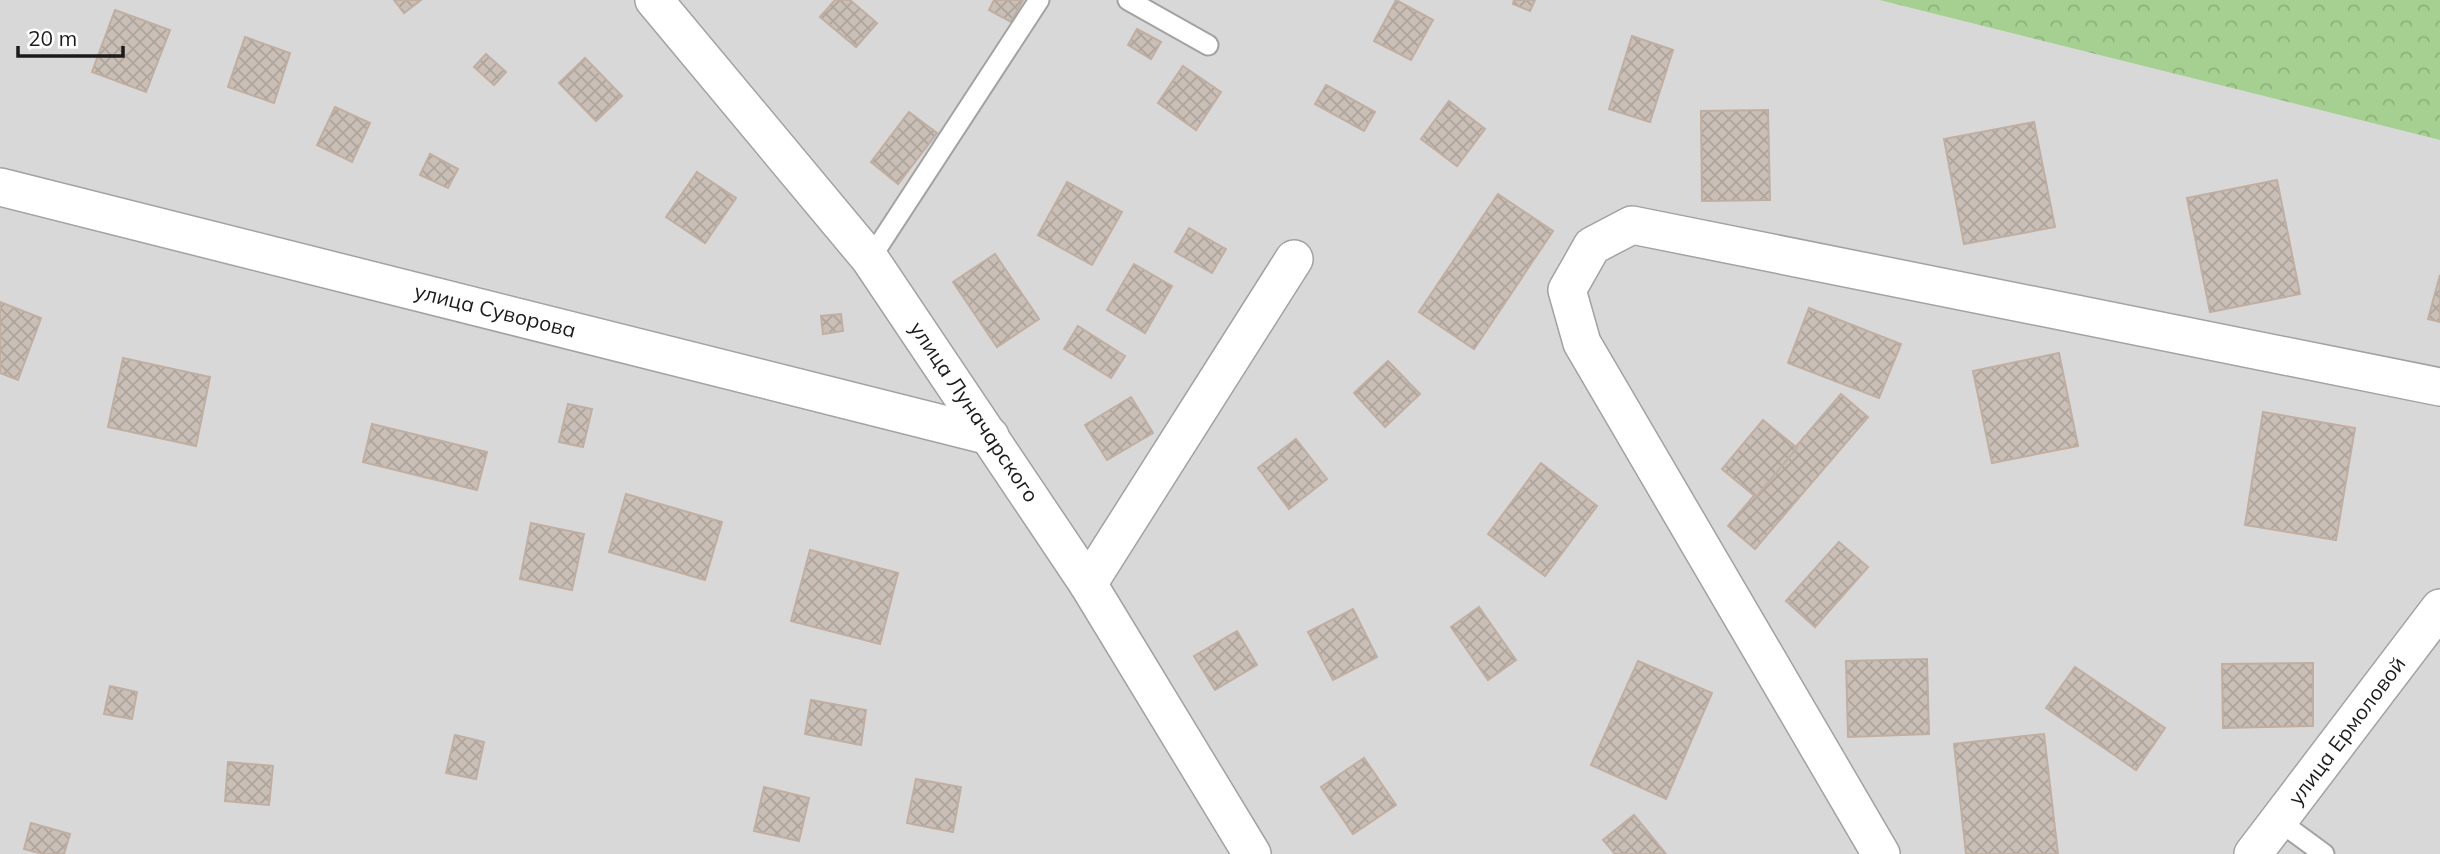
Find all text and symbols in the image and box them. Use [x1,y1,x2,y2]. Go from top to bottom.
scale bar [18,14,122,58]
text: 20 m [28,25,77,51]
street label: улица Суворова [412,277,579,343]
street label: улица Луначарского [905,316,1045,507]
street label: улица Ермоловой [2282,651,2410,810]

